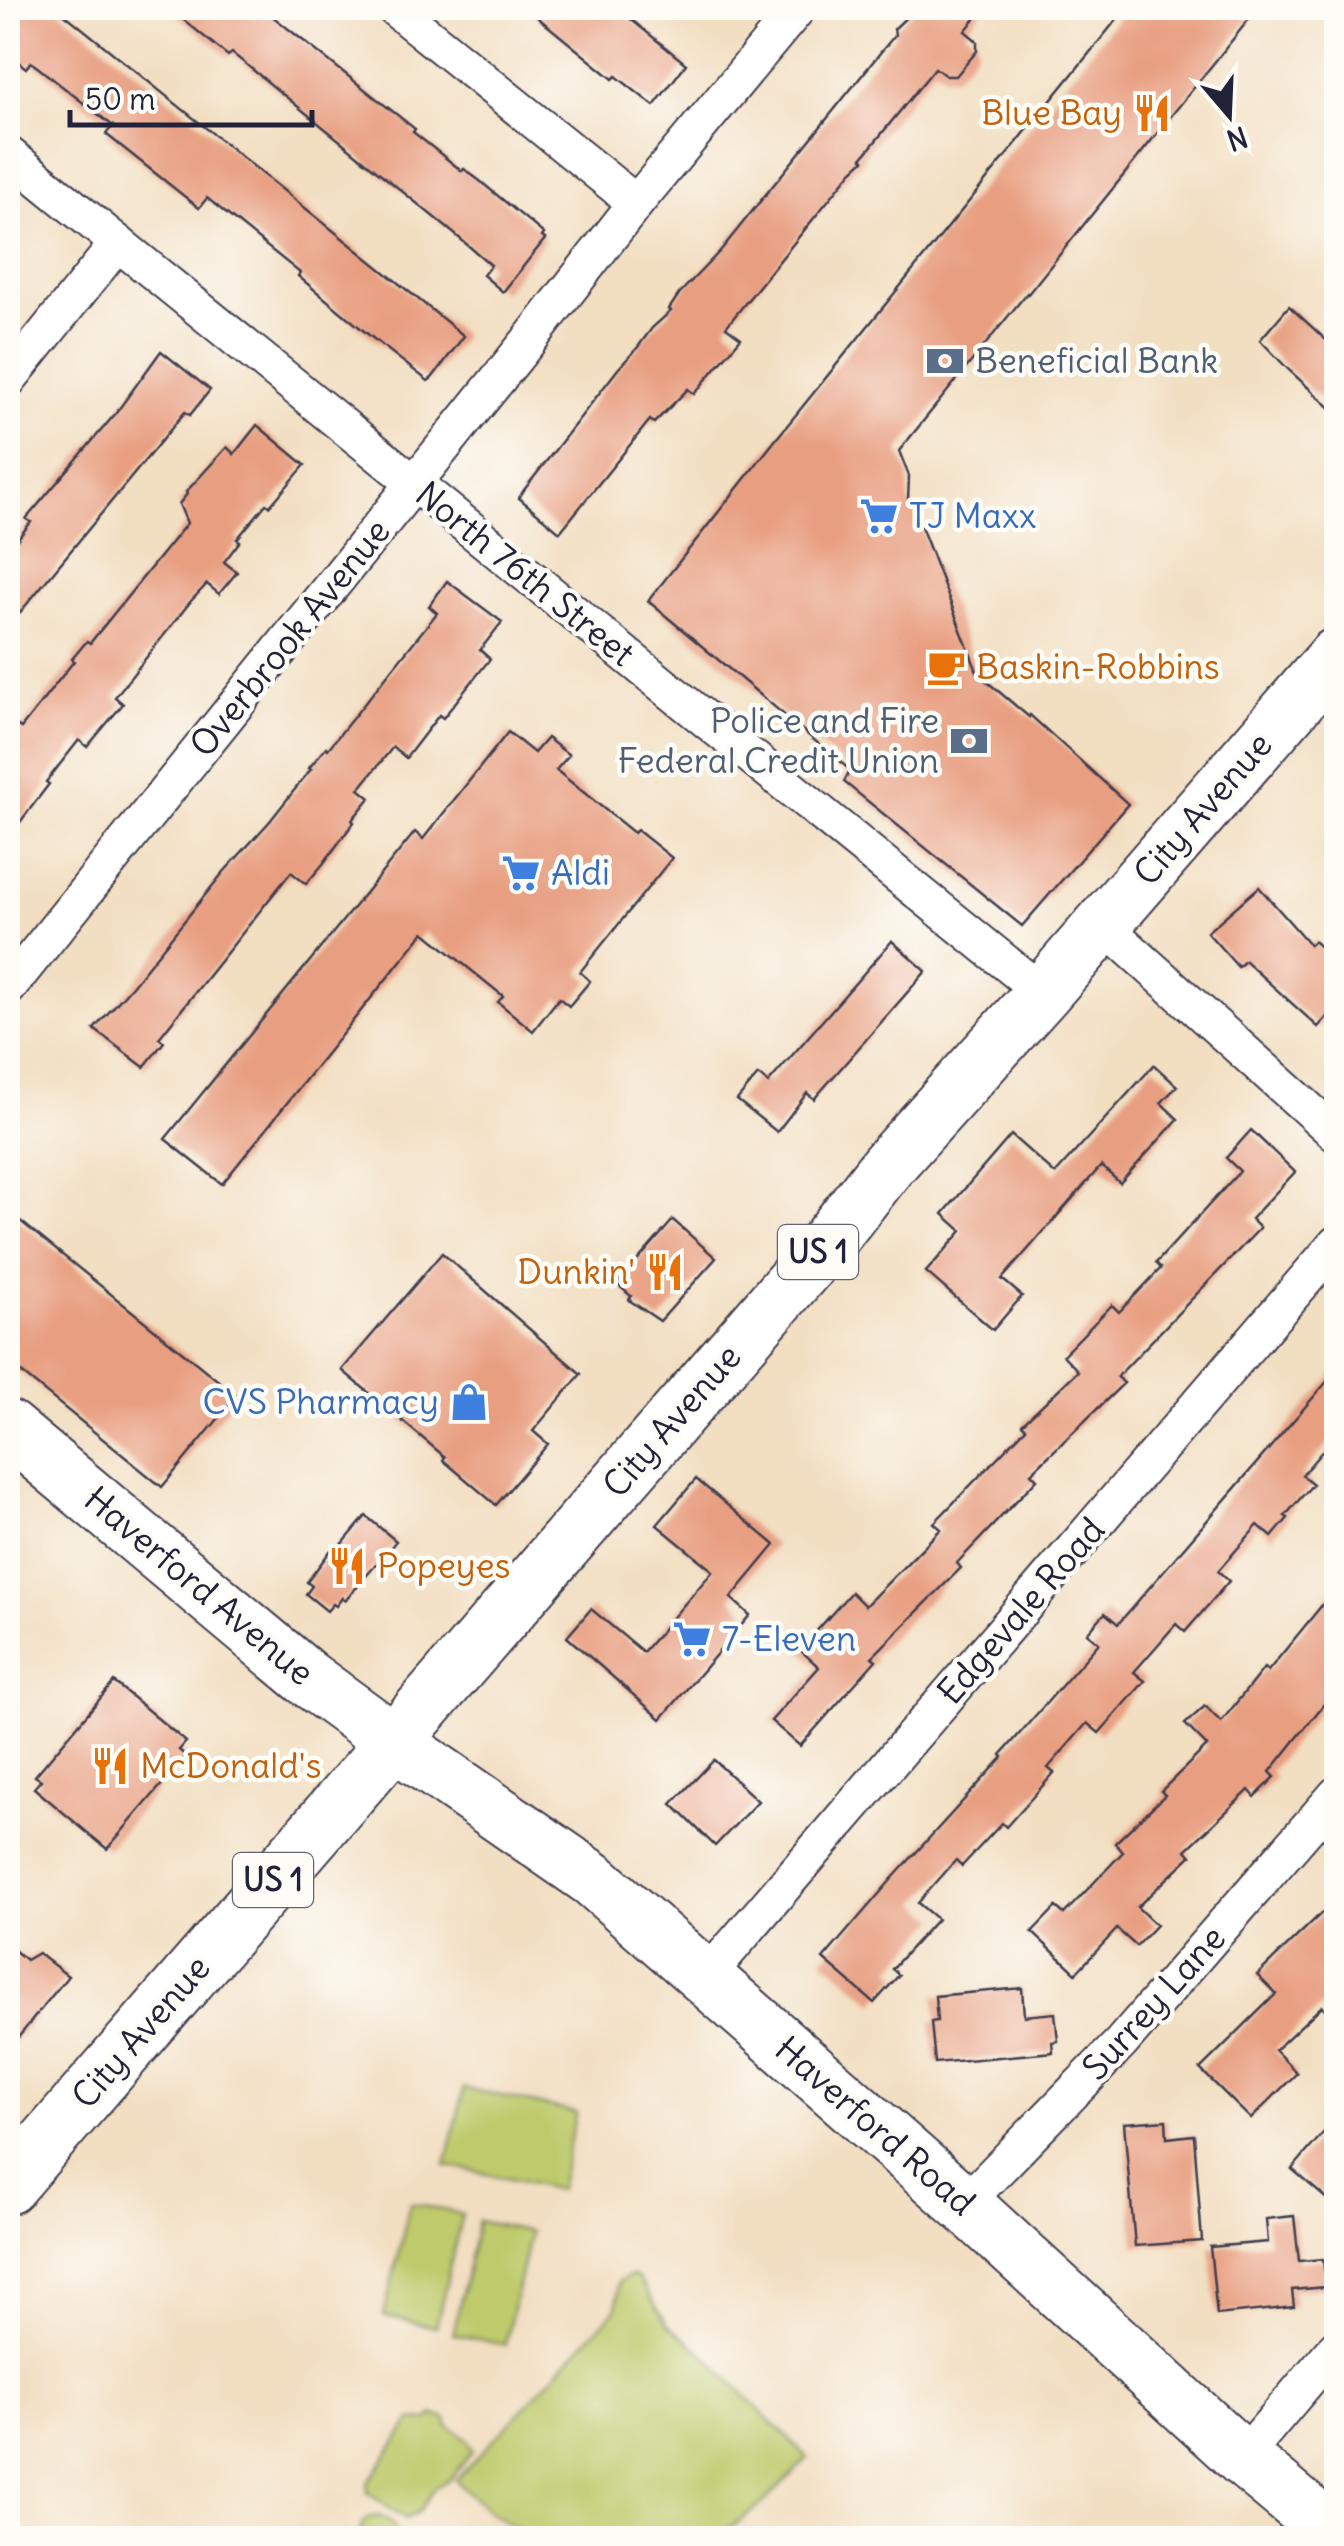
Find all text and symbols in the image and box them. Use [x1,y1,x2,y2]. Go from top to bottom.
scale bar [70,65,312,127]
north arrow [1179,65,1279,165]
text: 50 m [85,80,155,118]
place label: Blue Bay [981,90,1122,134]
restaurant icon: Blue Bay [1131,92,1173,134]
text: N [1222,118,1252,159]
place label: Beneficial Bank [975,338,1218,382]
bank icon: Beneficial Bank [924,340,966,382]
street label: North 76th Street [407,472,644,675]
place label: TJ Maxx [909,493,1036,537]
supermarket icon: TJ Maxx [858,495,900,537]
street label: Overbrook Avenue [180,510,399,765]
place label: Baskin-Robbins [976,644,1220,688]
cafe icon: Baskin-Robbins [925,646,967,688]
place label: Police and Fire Federal Credit Union [618,698,939,782]
bank icon: Police and Fire Federal Credit Union [948,720,990,762]
street label: City Avenue [1124,723,1281,894]
place label: Aldi [551,850,610,894]
supermarket icon: Aldi [500,852,542,894]
road number: US 1 [778,1225,858,1279]
place label: Dunkin' [517,1249,635,1293]
restaurant icon: Dunkin' [644,1251,686,1293]
street label: City Avenue [593,1335,750,1506]
place label: CVS Pharmacy [203,1379,439,1423]
shop icon: CVS Pharmacy [448,1381,490,1423]
street label: Haverford Avenue [76,1476,323,1694]
street label: Edgevale Road [927,1508,1113,1713]
place label: Popeyes [377,1543,510,1587]
restaurant icon: Popeyes [326,1545,368,1587]
place label: 7-Eleven [722,1616,856,1660]
supermarket icon: 7-Eleven [671,1618,713,1660]
place label: McDonald's [140,1743,321,1787]
restaurant icon: McDonald's [89,1745,131,1787]
road number: US 1 [233,1853,313,1907]
street label: Surrey Lane [1073,1916,1234,2089]
street label: City Avenue [62,1946,219,2117]
street label: Haverford Road [767,2026,985,2224]

